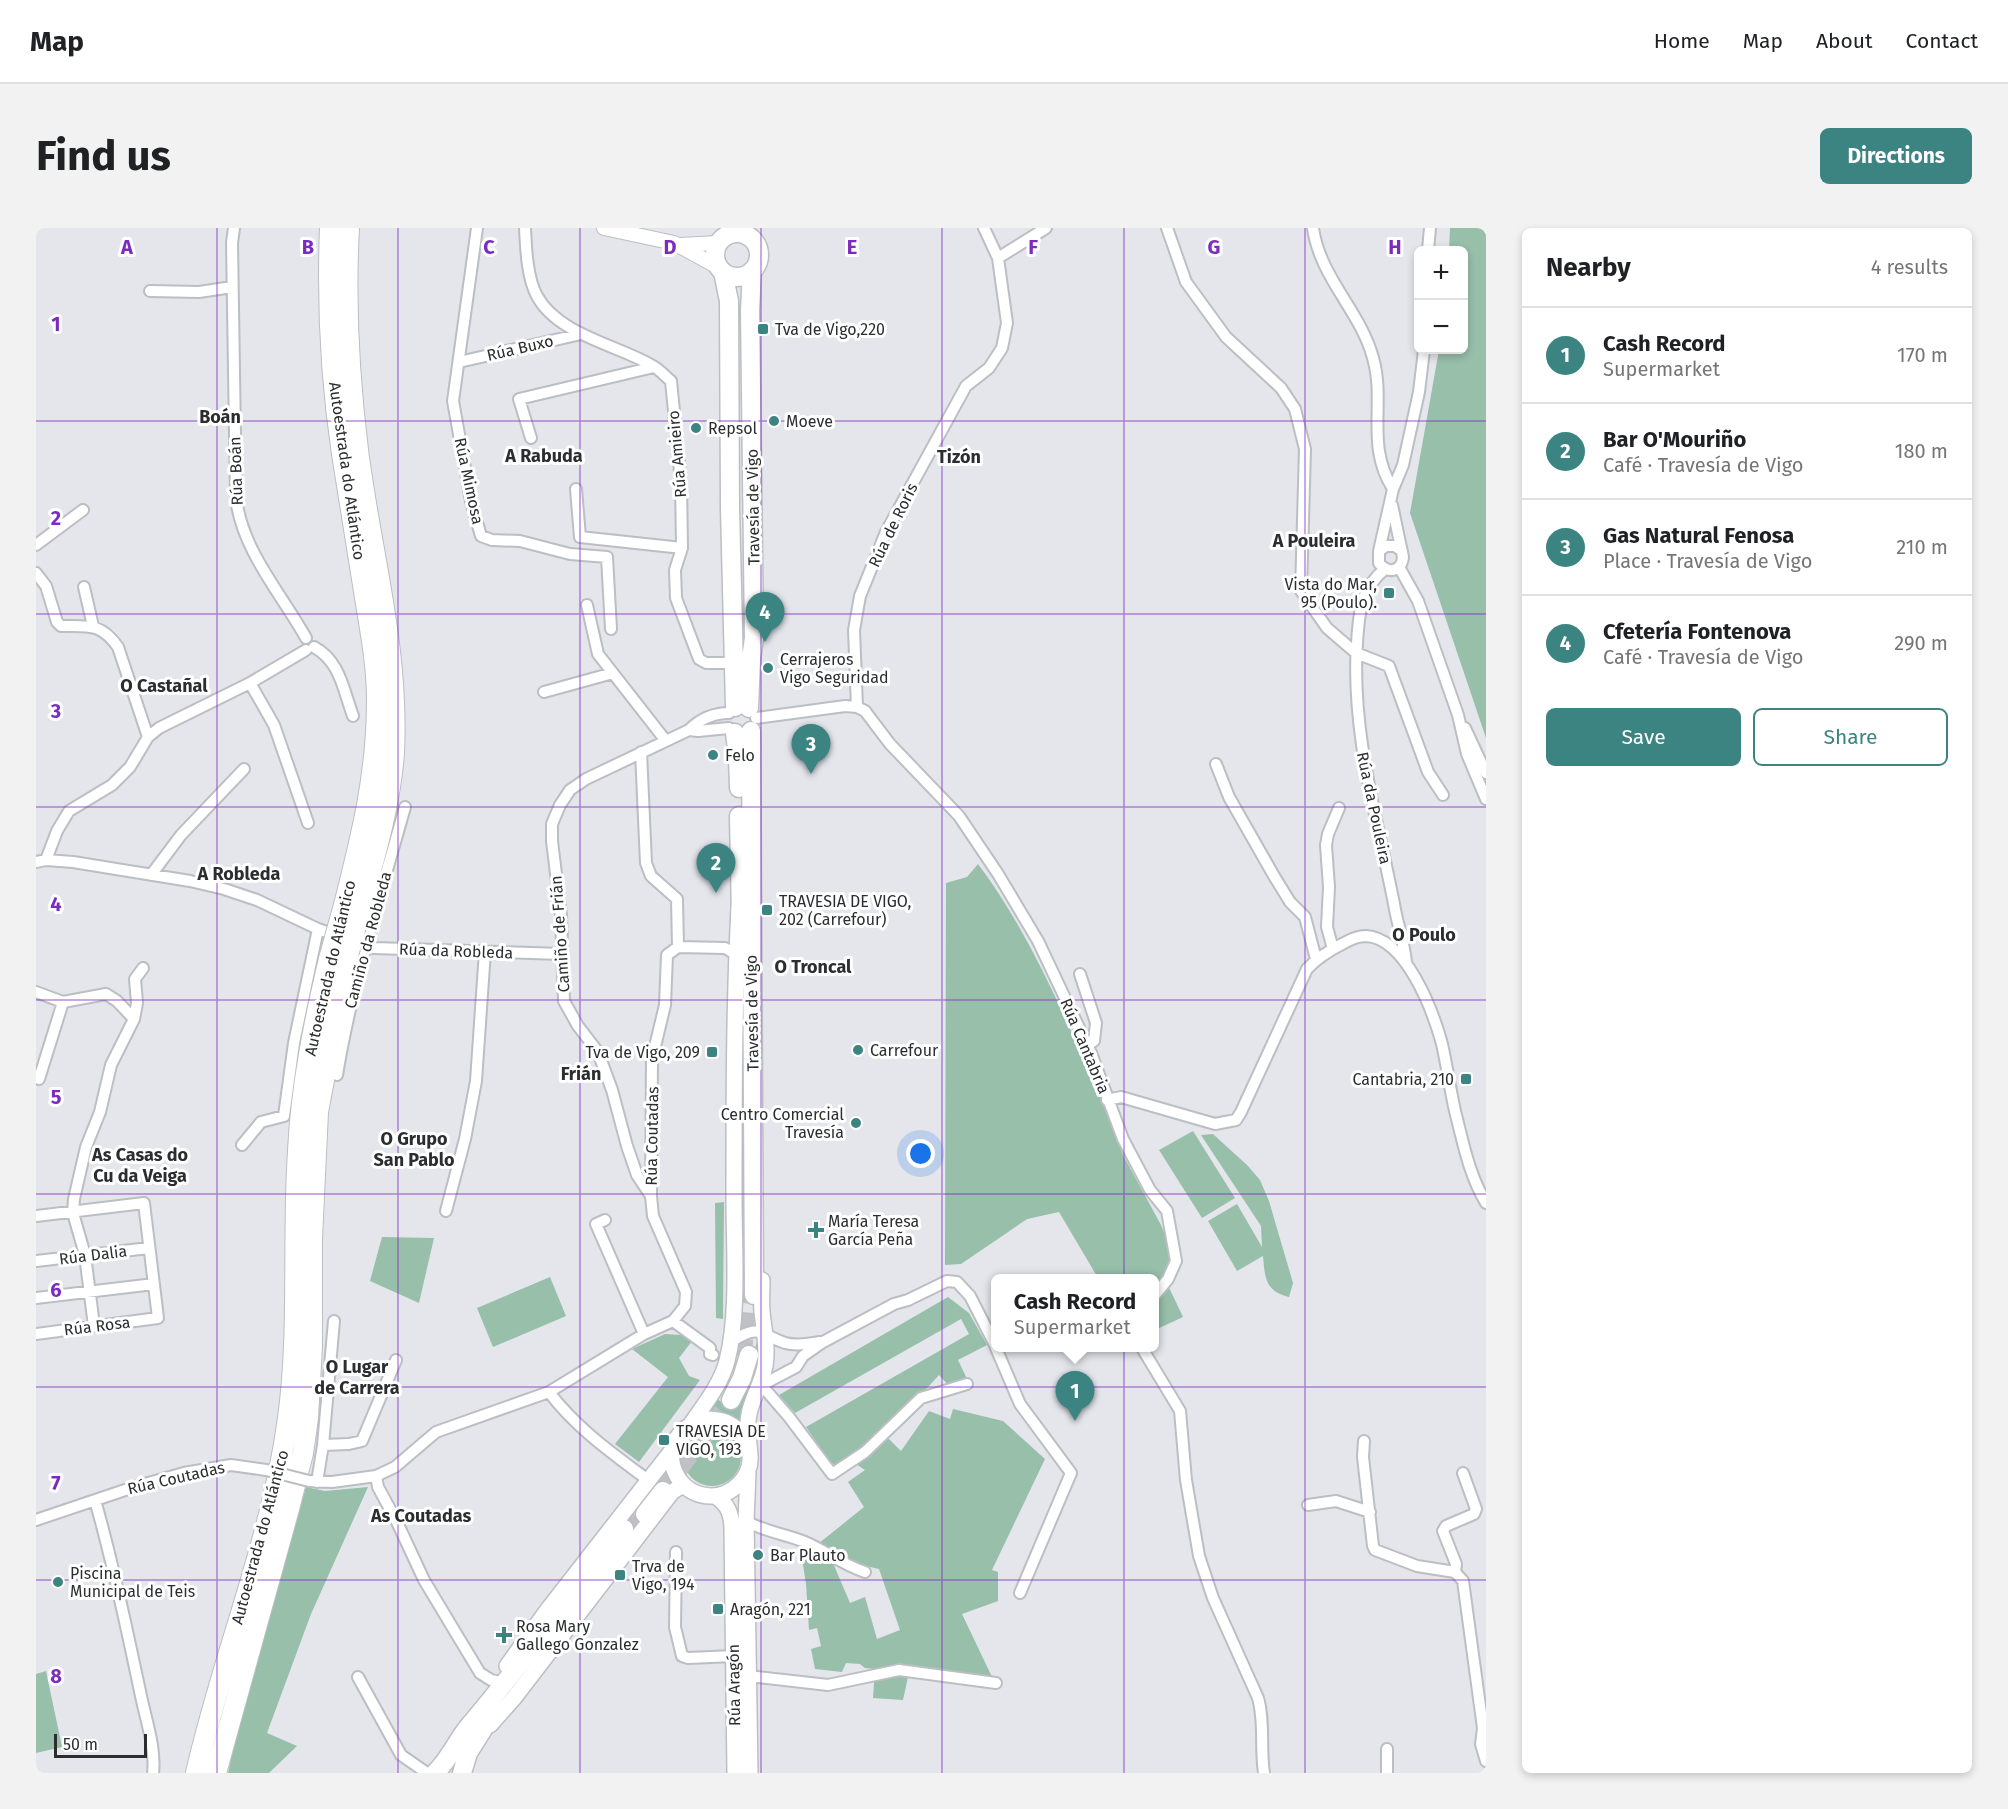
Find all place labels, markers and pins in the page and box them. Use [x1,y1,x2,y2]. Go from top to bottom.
place label: Tva de Vigo,220 [775,320,885,339]
marker: Tva de Vigo,220 [756,322,770,336]
place label: Moeve [786,412,833,431]
marker: Moeve [767,414,781,428]
place label: Repsol [708,419,757,438]
marker: Repsol [689,421,703,435]
place label: Vista do Mar, 95 (Poulo). [1284,575,1377,612]
marker: Vista do Mar, 95 (Poulo). [1382,586,1396,600]
pin: 4 [746,592,784,642]
place label: Cerrajeros Vigo Seguridad [780,650,889,687]
marker: Cerrajeros Vigo Seguridad [761,661,775,675]
pin: 3 [792,724,830,774]
place label: Felo [725,746,755,765]
marker: Felo [706,748,720,762]
pin: 2 [696,844,736,893]
place label: TRAVESIA DE VIGO, 202 (Carrefour) [779,892,912,929]
marker: TRAVESIA DE VIGO, 202 (Carrefour) [760,903,774,917]
place label: Carrefour [870,1041,939,1060]
place label: Tva de Vigo, 209 [585,1043,700,1062]
marker: Carrefour [851,1043,865,1057]
marker: Tva de Vigo, 209 [705,1045,719,1059]
place label: Cantabria, 210 [1352,1070,1454,1089]
marker: Cantabria, 210 [1459,1072,1473,1086]
place label: Centro Comercial Travesía [721,1105,844,1142]
marker: Centro Comercial Travesía [849,1116,863,1130]
place label: María Teresa García Peña [828,1212,919,1249]
marker: María Teresa García Peña [809,1223,823,1237]
pin: 1 [1056,1372,1094,1421]
place label: TRAVESIA DE VIGO, 193 [676,1422,766,1459]
marker: TRAVESIA DE VIGO, 193 [657,1433,671,1447]
place label: Bar Plauto [770,1546,846,1565]
marker: Bar Plauto [751,1548,765,1562]
place label: Trva de Vigo, 194 [632,1557,695,1594]
place label: Piscina Municipal de Teis [70,1564,195,1601]
marker: Trva de Vigo, 194 [613,1568,627,1582]
marker: Piscina Municipal de Teis [51,1575,65,1589]
place label: Aragón, 221 [730,1600,811,1619]
marker: Aragón, 221 [711,1602,725,1616]
place label: Rosa Mary Gallego Gonzalez [516,1617,639,1654]
marker: Rosa Mary Gallego Gonzalez [497,1628,511,1642]

